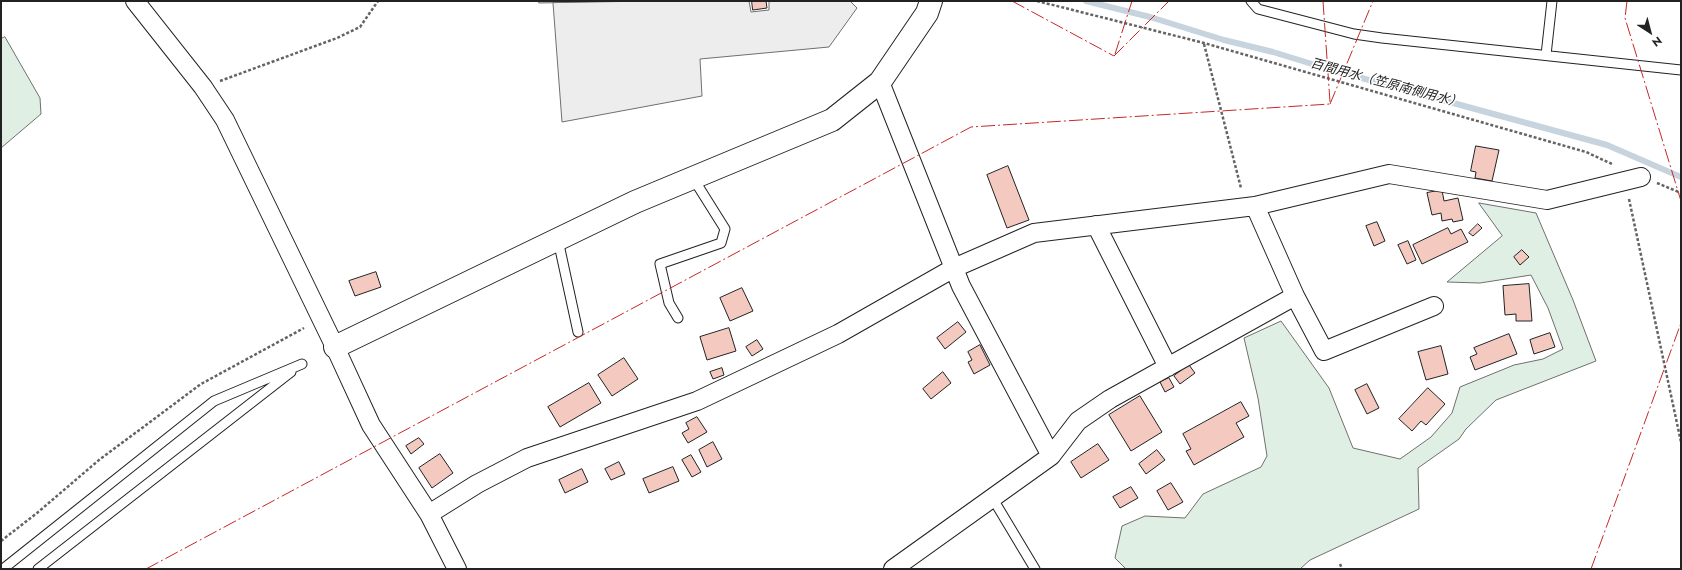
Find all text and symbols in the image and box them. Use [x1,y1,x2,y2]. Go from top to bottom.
north arrow [1630,12,1670,52]
text: N [1649,33,1665,51]
water label: 百間用水（笠原南側用水） [1309,56,1463,112]

